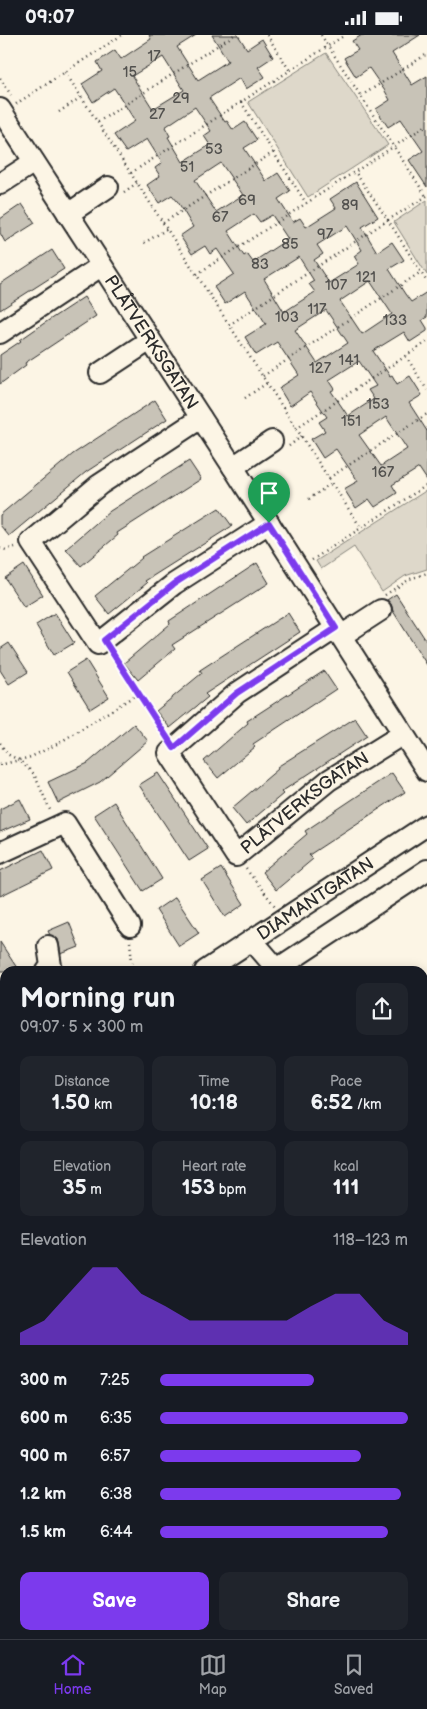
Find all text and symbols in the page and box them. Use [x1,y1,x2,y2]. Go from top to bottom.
text: 09:07 [25,6,75,29]
house number: 17 [147,47,161,66]
house number: 15 [123,63,137,82]
house number: 29 [172,89,190,108]
house number: 27 [149,105,166,124]
house number: 53 [205,140,223,159]
house number: 51 [180,158,194,177]
house number: 69 [238,191,256,210]
house number: 89 [341,196,359,215]
house number: 67 [212,208,229,227]
house number: 97 [317,225,334,244]
house number: 85 [281,235,299,254]
house number: 83 [251,255,269,274]
house number: 121 [356,268,376,287]
street label: PLÅTVERKSGATAN [100,271,203,413]
house number: 107 [325,276,348,295]
house number: 117 [308,300,327,319]
house number: 103 [275,308,299,327]
house number: 133 [383,311,407,330]
house number: 141 [339,351,359,370]
house number: 127 [309,359,332,378]
house number: 153 [366,395,390,414]
house number: 151 [341,412,361,431]
house number: 167 [372,463,395,482]
pin [248,472,290,523]
icon: arrive [255,479,283,507]
street label: PLÅTVERKSGATAN [236,747,373,858]
street label: DIAMANTGATAN [253,852,378,944]
text: Morning run [20,982,175,1015]
button: share [356,983,408,1035]
text: 09:07 · 5 × 300 m [20,1018,143,1037]
text: Distance [54,1073,110,1090]
text: Time [198,1073,230,1090]
text: Pace [330,1073,362,1090]
text: 1.50 [52,1090,90,1115]
text: 10:18 [190,1090,238,1115]
text: 6:52 [310,1090,353,1115]
text: km [90,1096,112,1113]
text: /km [353,1096,382,1113]
text: Elevation [53,1158,111,1175]
text: Heart rate [182,1158,246,1175]
text: kcal [333,1158,359,1175]
text: 35 [62,1175,87,1200]
text: 153 [182,1175,215,1200]
text: 111 [333,1175,359,1200]
text: m [87,1181,102,1198]
text: bpm [215,1181,246,1198]
text: Elevation [20,1231,87,1250]
text: 118–123 m [333,1231,408,1250]
text: 300 m [20,1371,67,1390]
text: 7:25 [100,1371,130,1390]
text: 600 m [20,1409,68,1428]
text: 6:35 [100,1409,132,1428]
text: 900 m [20,1447,67,1466]
text: 6:57 [100,1447,130,1466]
text: 1.2 km [20,1485,66,1504]
text: 6:38 [100,1485,132,1504]
text: 1.5 km [20,1523,66,1542]
text: 6:44 [100,1523,133,1542]
button: Save [20,1572,209,1630]
button: Share [219,1572,408,1630]
tab: Home [54,1651,92,1698]
tab: Map [199,1651,227,1698]
tab: Saved [334,1651,373,1698]

